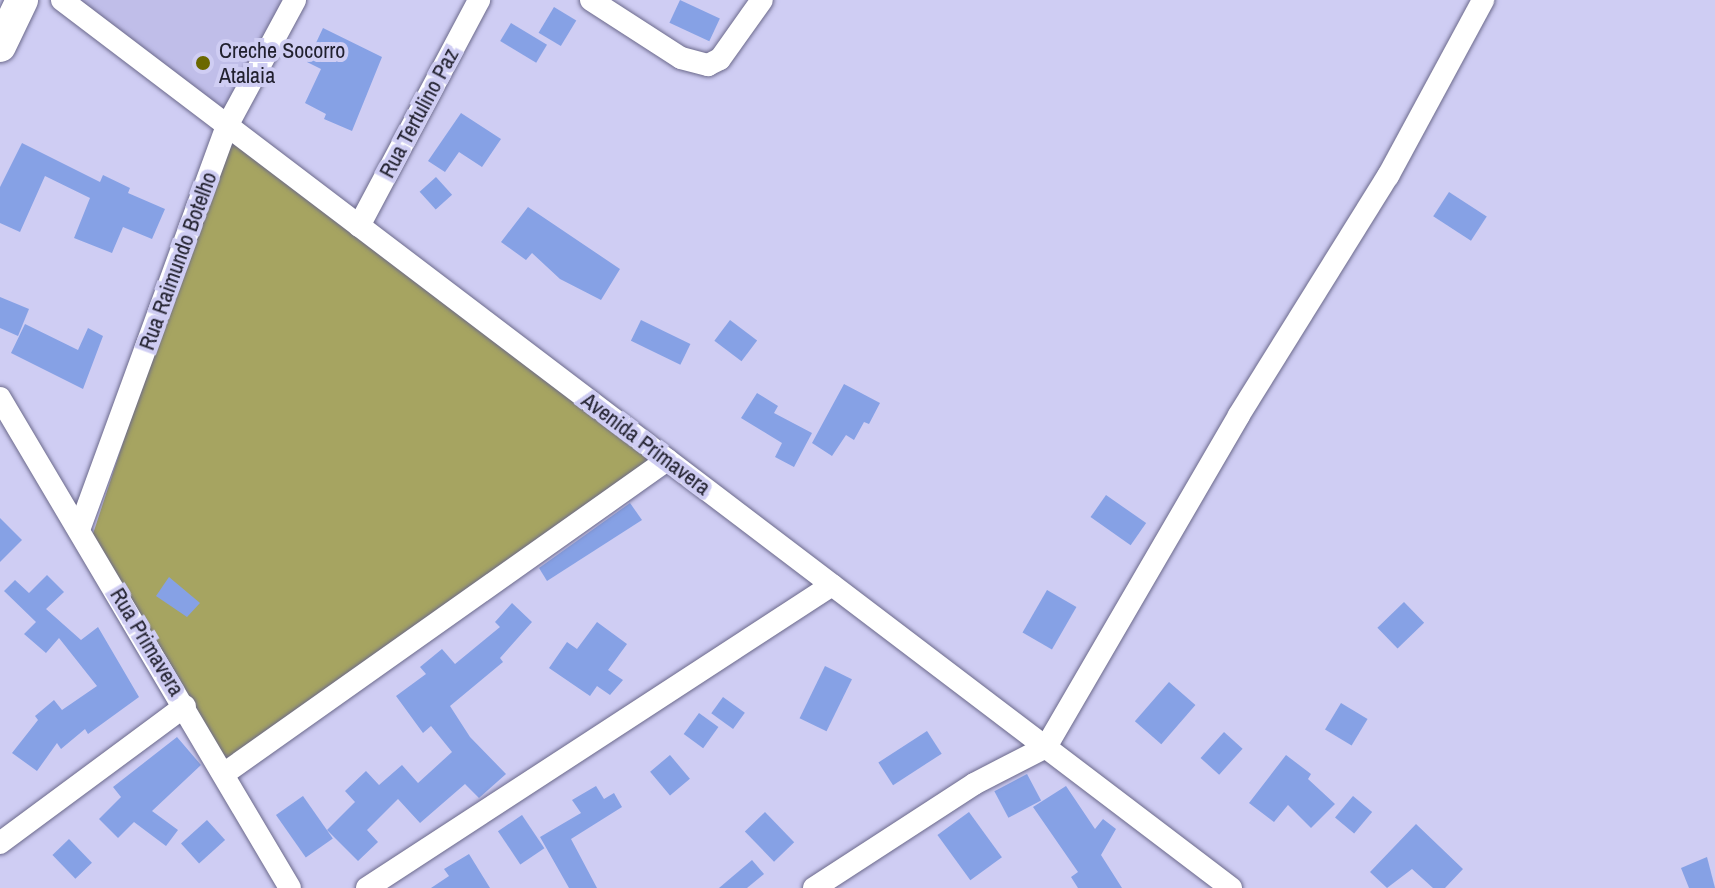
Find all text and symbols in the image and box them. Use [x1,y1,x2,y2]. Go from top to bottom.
place label: Creche Socorro Atalaia [219,37,345,88]
street label: Rua Tertulino Paz [374,43,464,183]
marker: Creche Socorro Atalaia [194,54,212,72]
street label: Rua Raimundo Botelho [134,168,222,354]
street label: Avenida Primavera [577,387,715,501]
street label: Rua Primavera [104,583,190,701]

